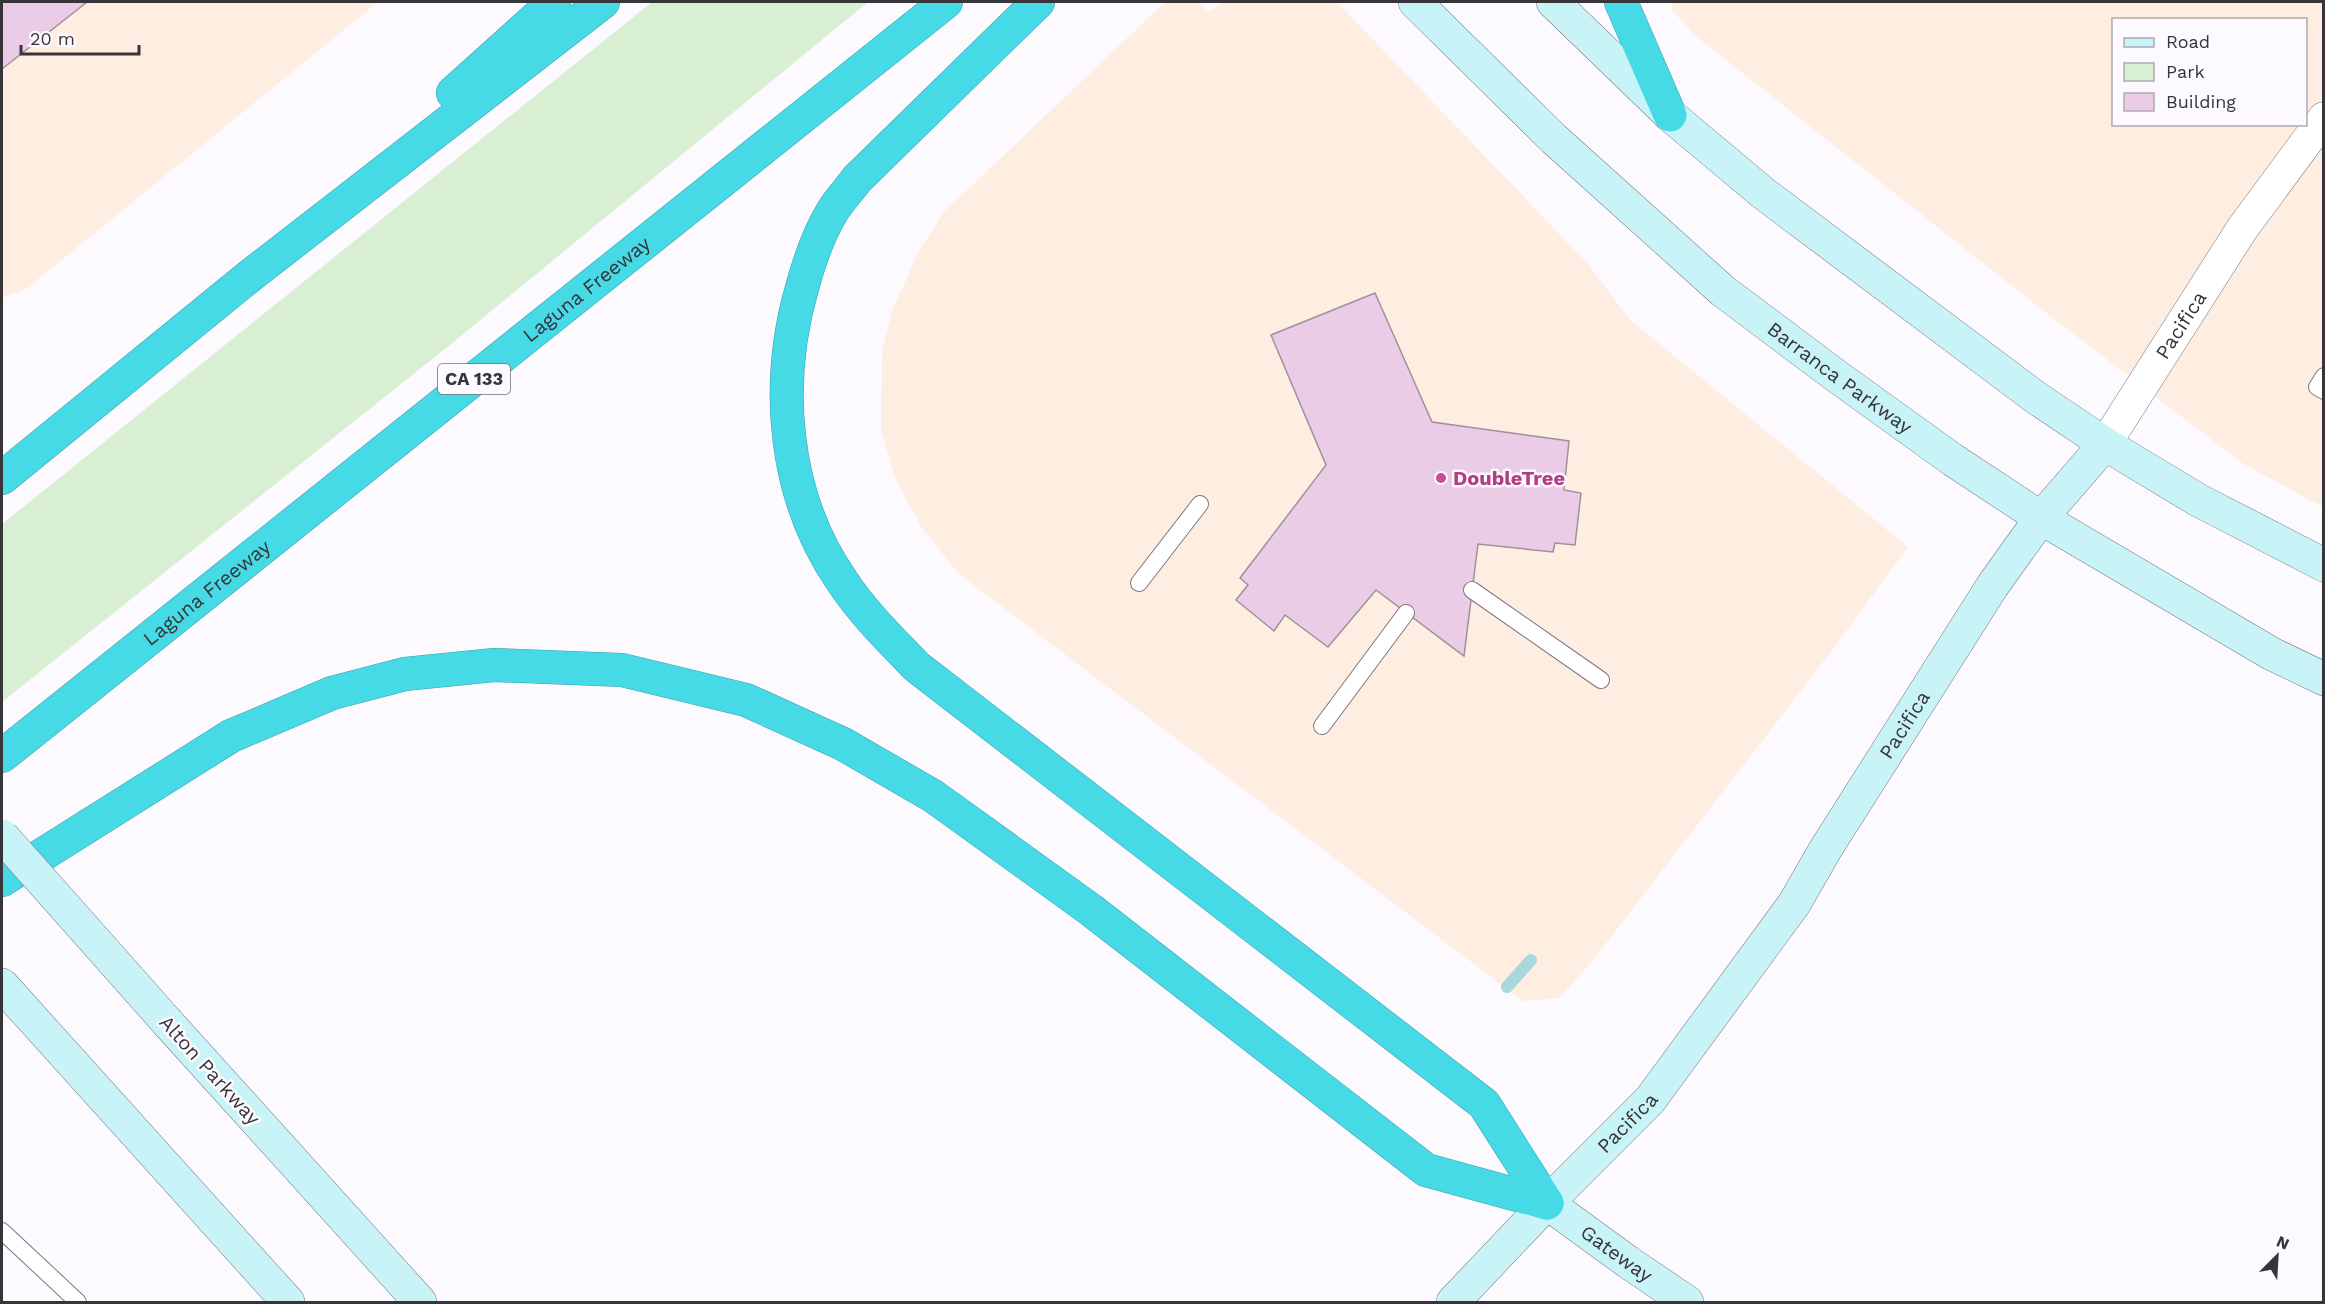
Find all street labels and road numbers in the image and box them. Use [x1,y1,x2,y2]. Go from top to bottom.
street label: Laguna Freeway [518,231,655,347]
street label: Pacifica [2150,287,2211,363]
street label: Barranca Parkway [1763,317,1918,439]
road number: CA 133 [438,364,510,394]
street label: Laguna Freeway [138,534,276,651]
street label: Pacifica [1874,686,1935,763]
street label: Alton Parkway [155,1010,266,1130]
street label: Pacifica [1592,1088,1663,1158]
street label: Gateway [1576,1220,1658,1288]

